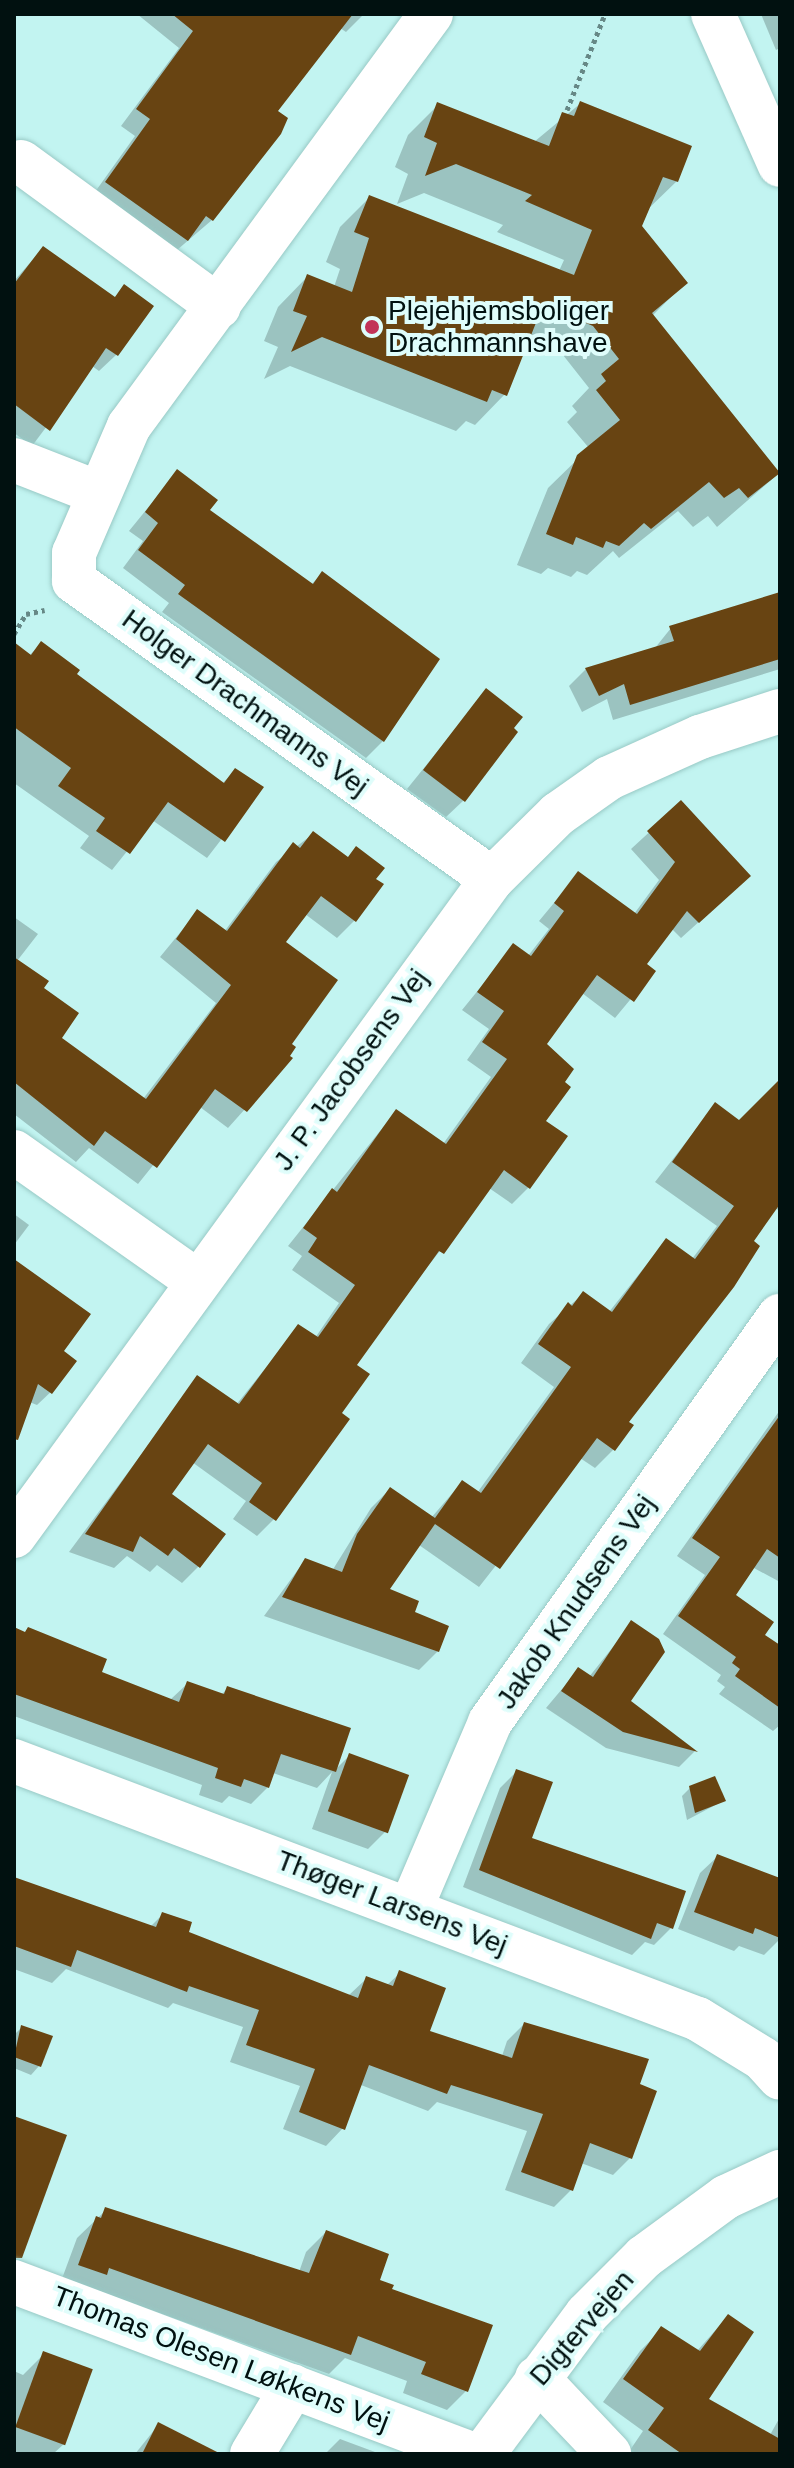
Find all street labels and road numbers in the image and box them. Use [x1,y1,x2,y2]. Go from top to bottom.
street label: Holger Drachmanns Vej [116,603,374,803]
street label: J. P. Jacobsens Vej [267,963,435,1177]
street label: Jakob Knudsens Vej [489,1488,663,1716]
street label: Thøger Larsens Vej [272,1844,512,1962]
street label: Digtervejen [523,2264,641,2392]
street label: Thomas Olesen Løkkens Vej [48,2279,394,2439]

